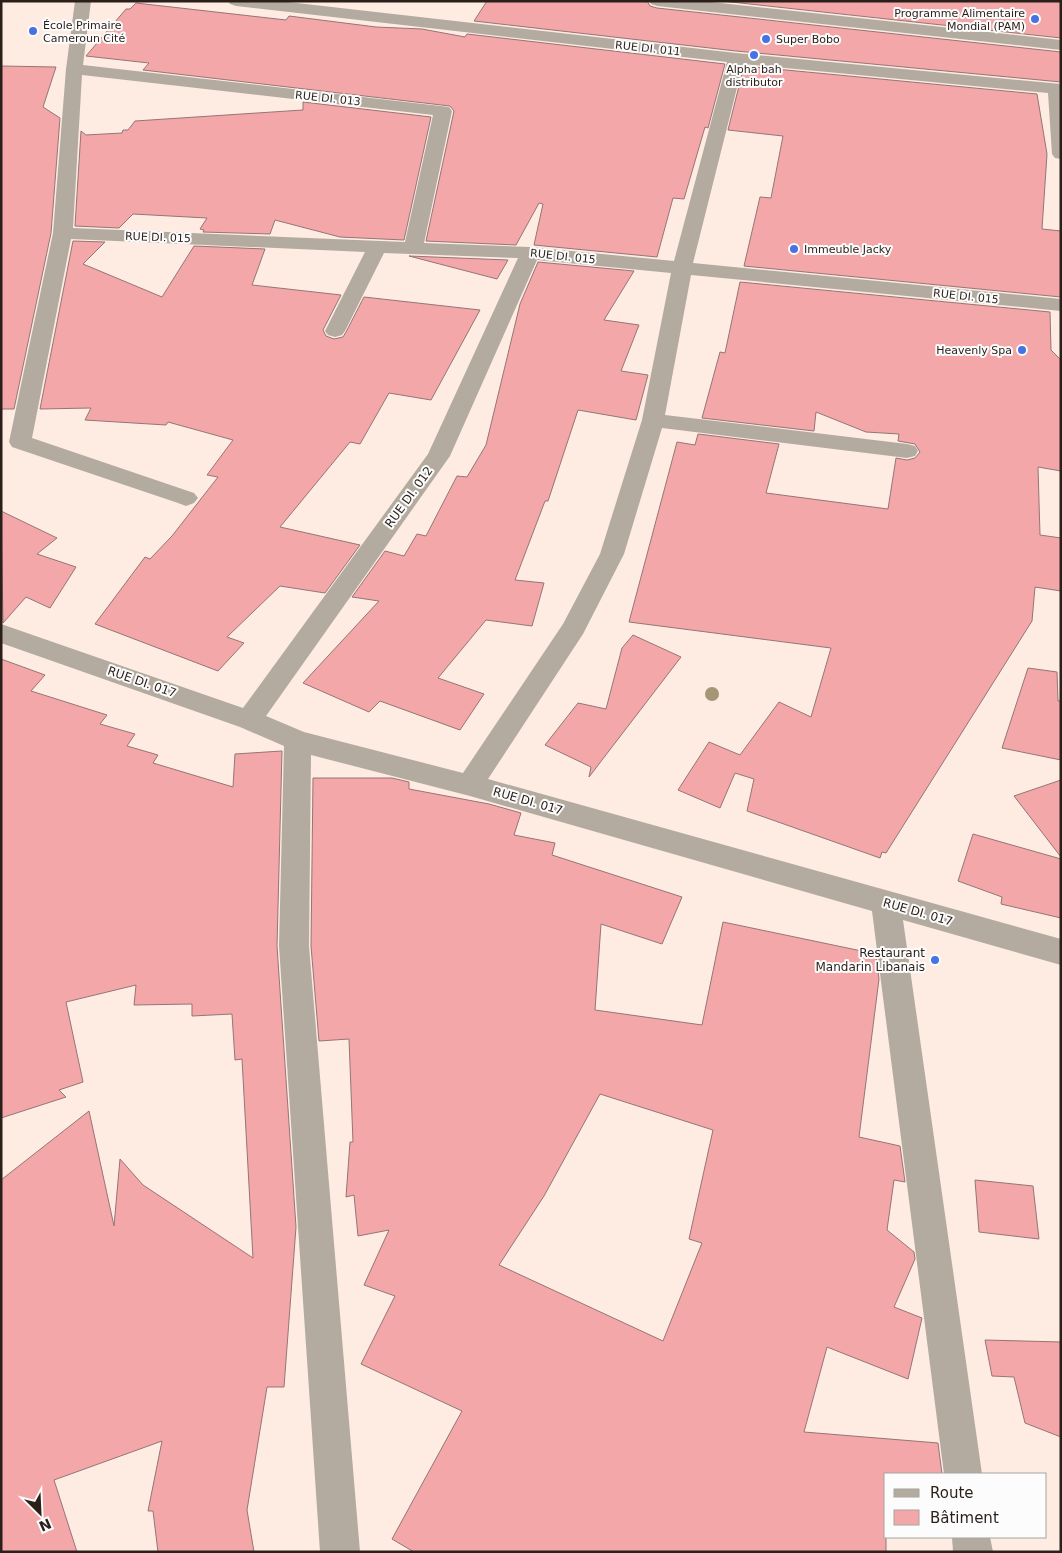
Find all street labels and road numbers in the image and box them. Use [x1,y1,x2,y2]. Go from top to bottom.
street label: RUE DI. 011 [615,39,681,58]
street label: RUE DI. 013 [295,89,361,108]
street label: RUE DI. 015 [125,230,191,245]
street label: RUE DI. 015 [530,247,596,266]
street label: RUE DI. 015 [933,287,999,306]
street label: RUE DI. 012 [382,464,436,530]
street label: RUE DI. 017 [106,664,178,700]
street label: RUE DI. 017 [492,784,564,818]
street label: RUE DI. 017 [882,895,954,929]

